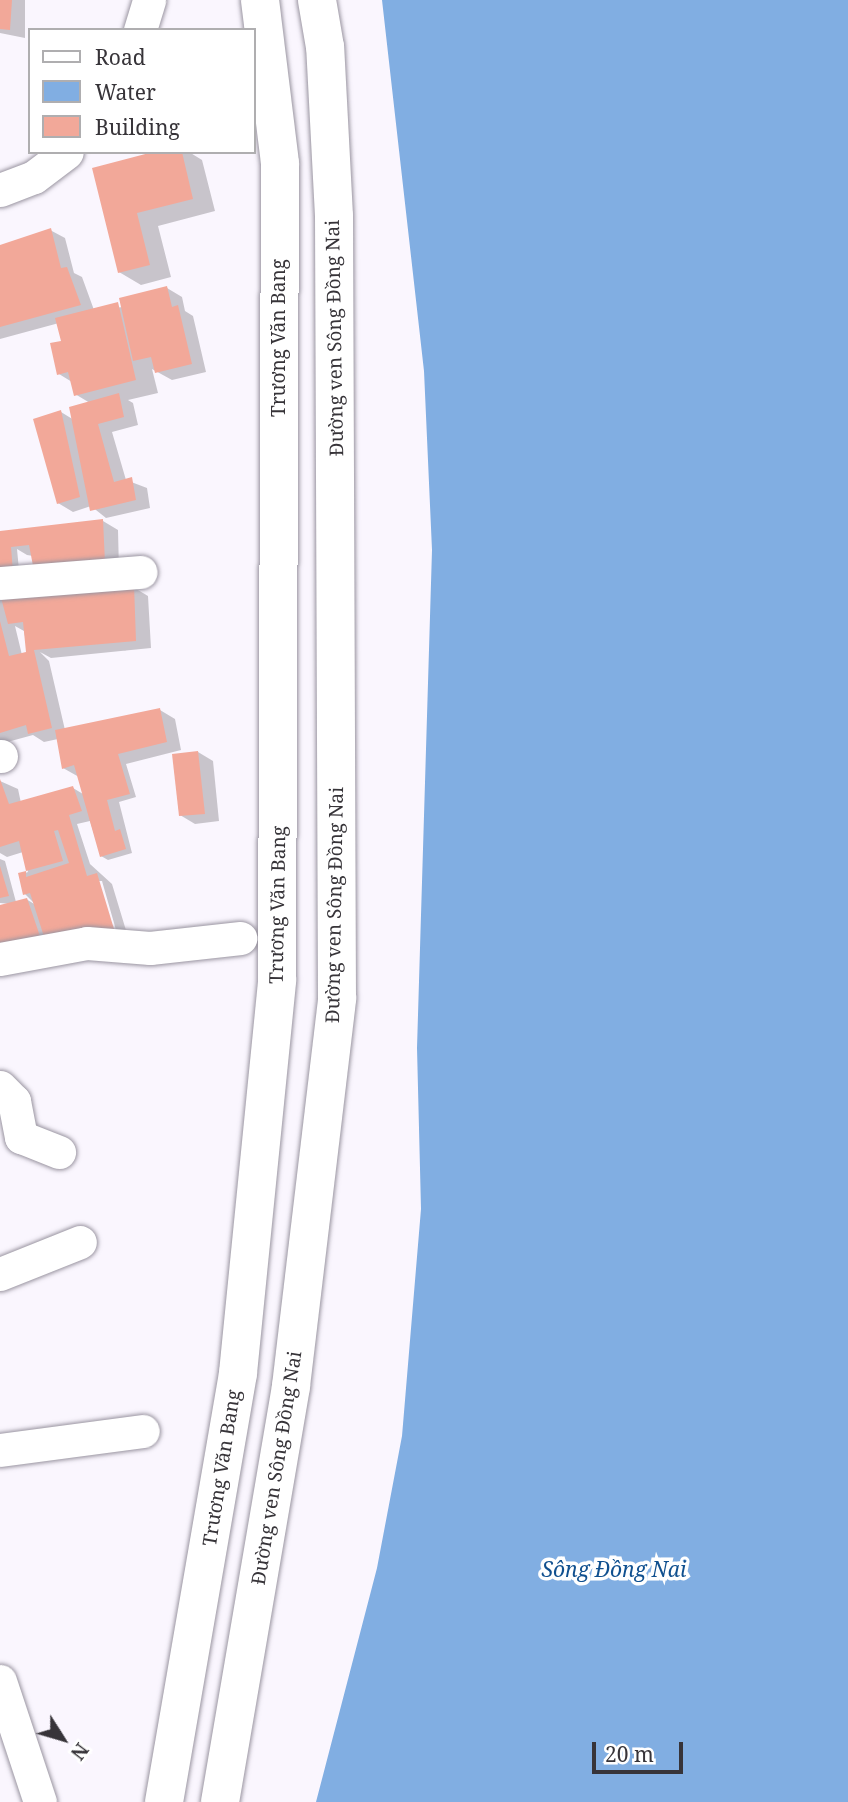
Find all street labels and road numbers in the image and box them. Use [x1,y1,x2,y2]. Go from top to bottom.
street label: Đường ven Sông Đồng Nai [322,220,348,456]
street label: Trương Văn Bang [268,259,290,417]
street label: Đường ven Sông Đồng Nai [322,787,348,1023]
street label: Trương Văn Bang [265,826,291,984]
street label: Đường ven Sông Đồng Nai [247,1349,307,1587]
street label: Trương Văn Bang [198,1388,246,1548]

